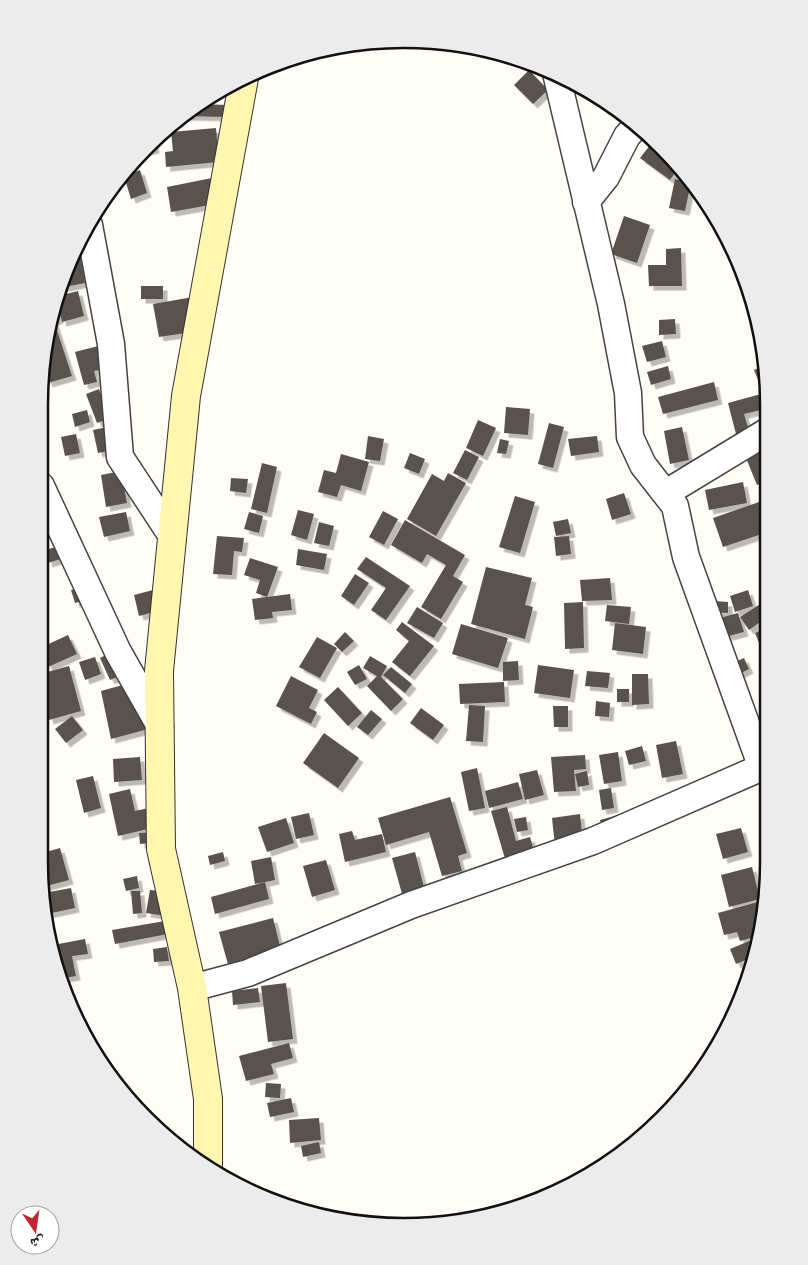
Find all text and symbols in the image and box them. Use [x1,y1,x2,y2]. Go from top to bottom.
north arrow [10,1205,60,1255]
text: ش [29,1232,47,1254]

